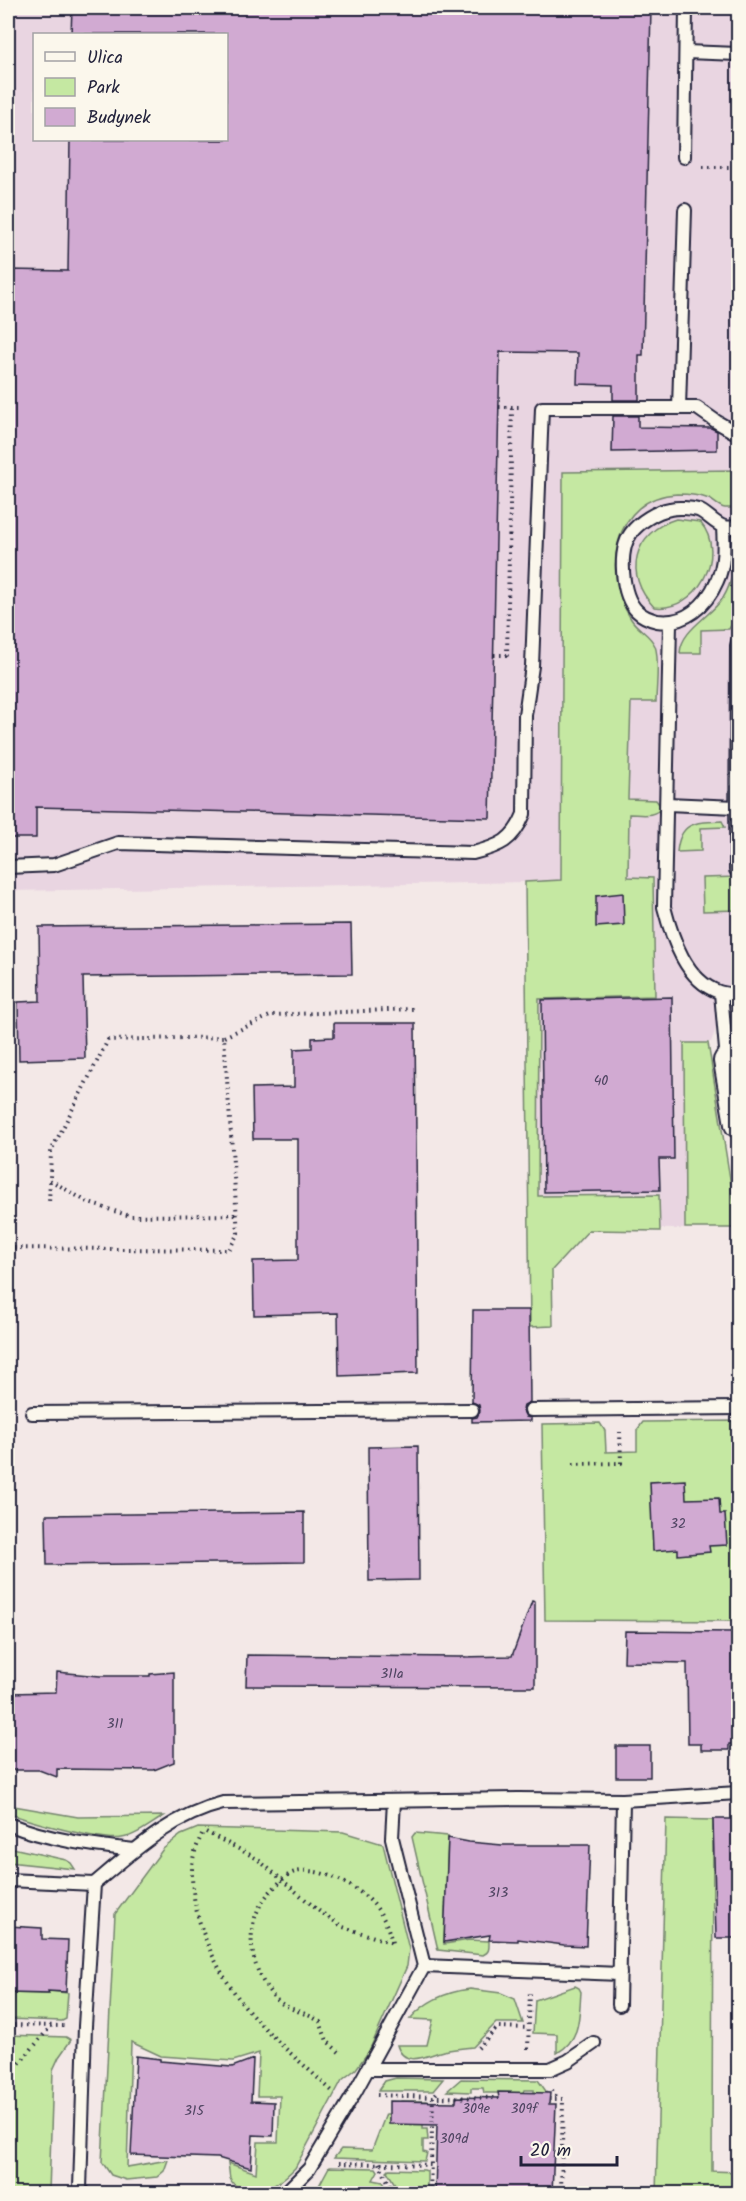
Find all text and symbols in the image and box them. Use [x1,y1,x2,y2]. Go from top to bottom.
legend [33,33,228,141]
text: Ulica [87,44,123,73]
text: Park [87,74,120,103]
text: Budynek [87,104,151,133]
house number: 40 [594,1070,608,1092]
house number: 32 [670,1513,686,1535]
house number: 311a [380,1663,404,1685]
house number: 311 [107,1713,123,1735]
house number: 313 [488,1882,508,1904]
house number: 309e [462,2098,491,2120]
house number: 309f [510,2098,539,2120]
house number: 315 [184,2100,205,2122]
house number: 309d [440,2128,469,2150]
scale bar [521,2129,617,2167]
text: 20 m [530,2137,571,2166]

